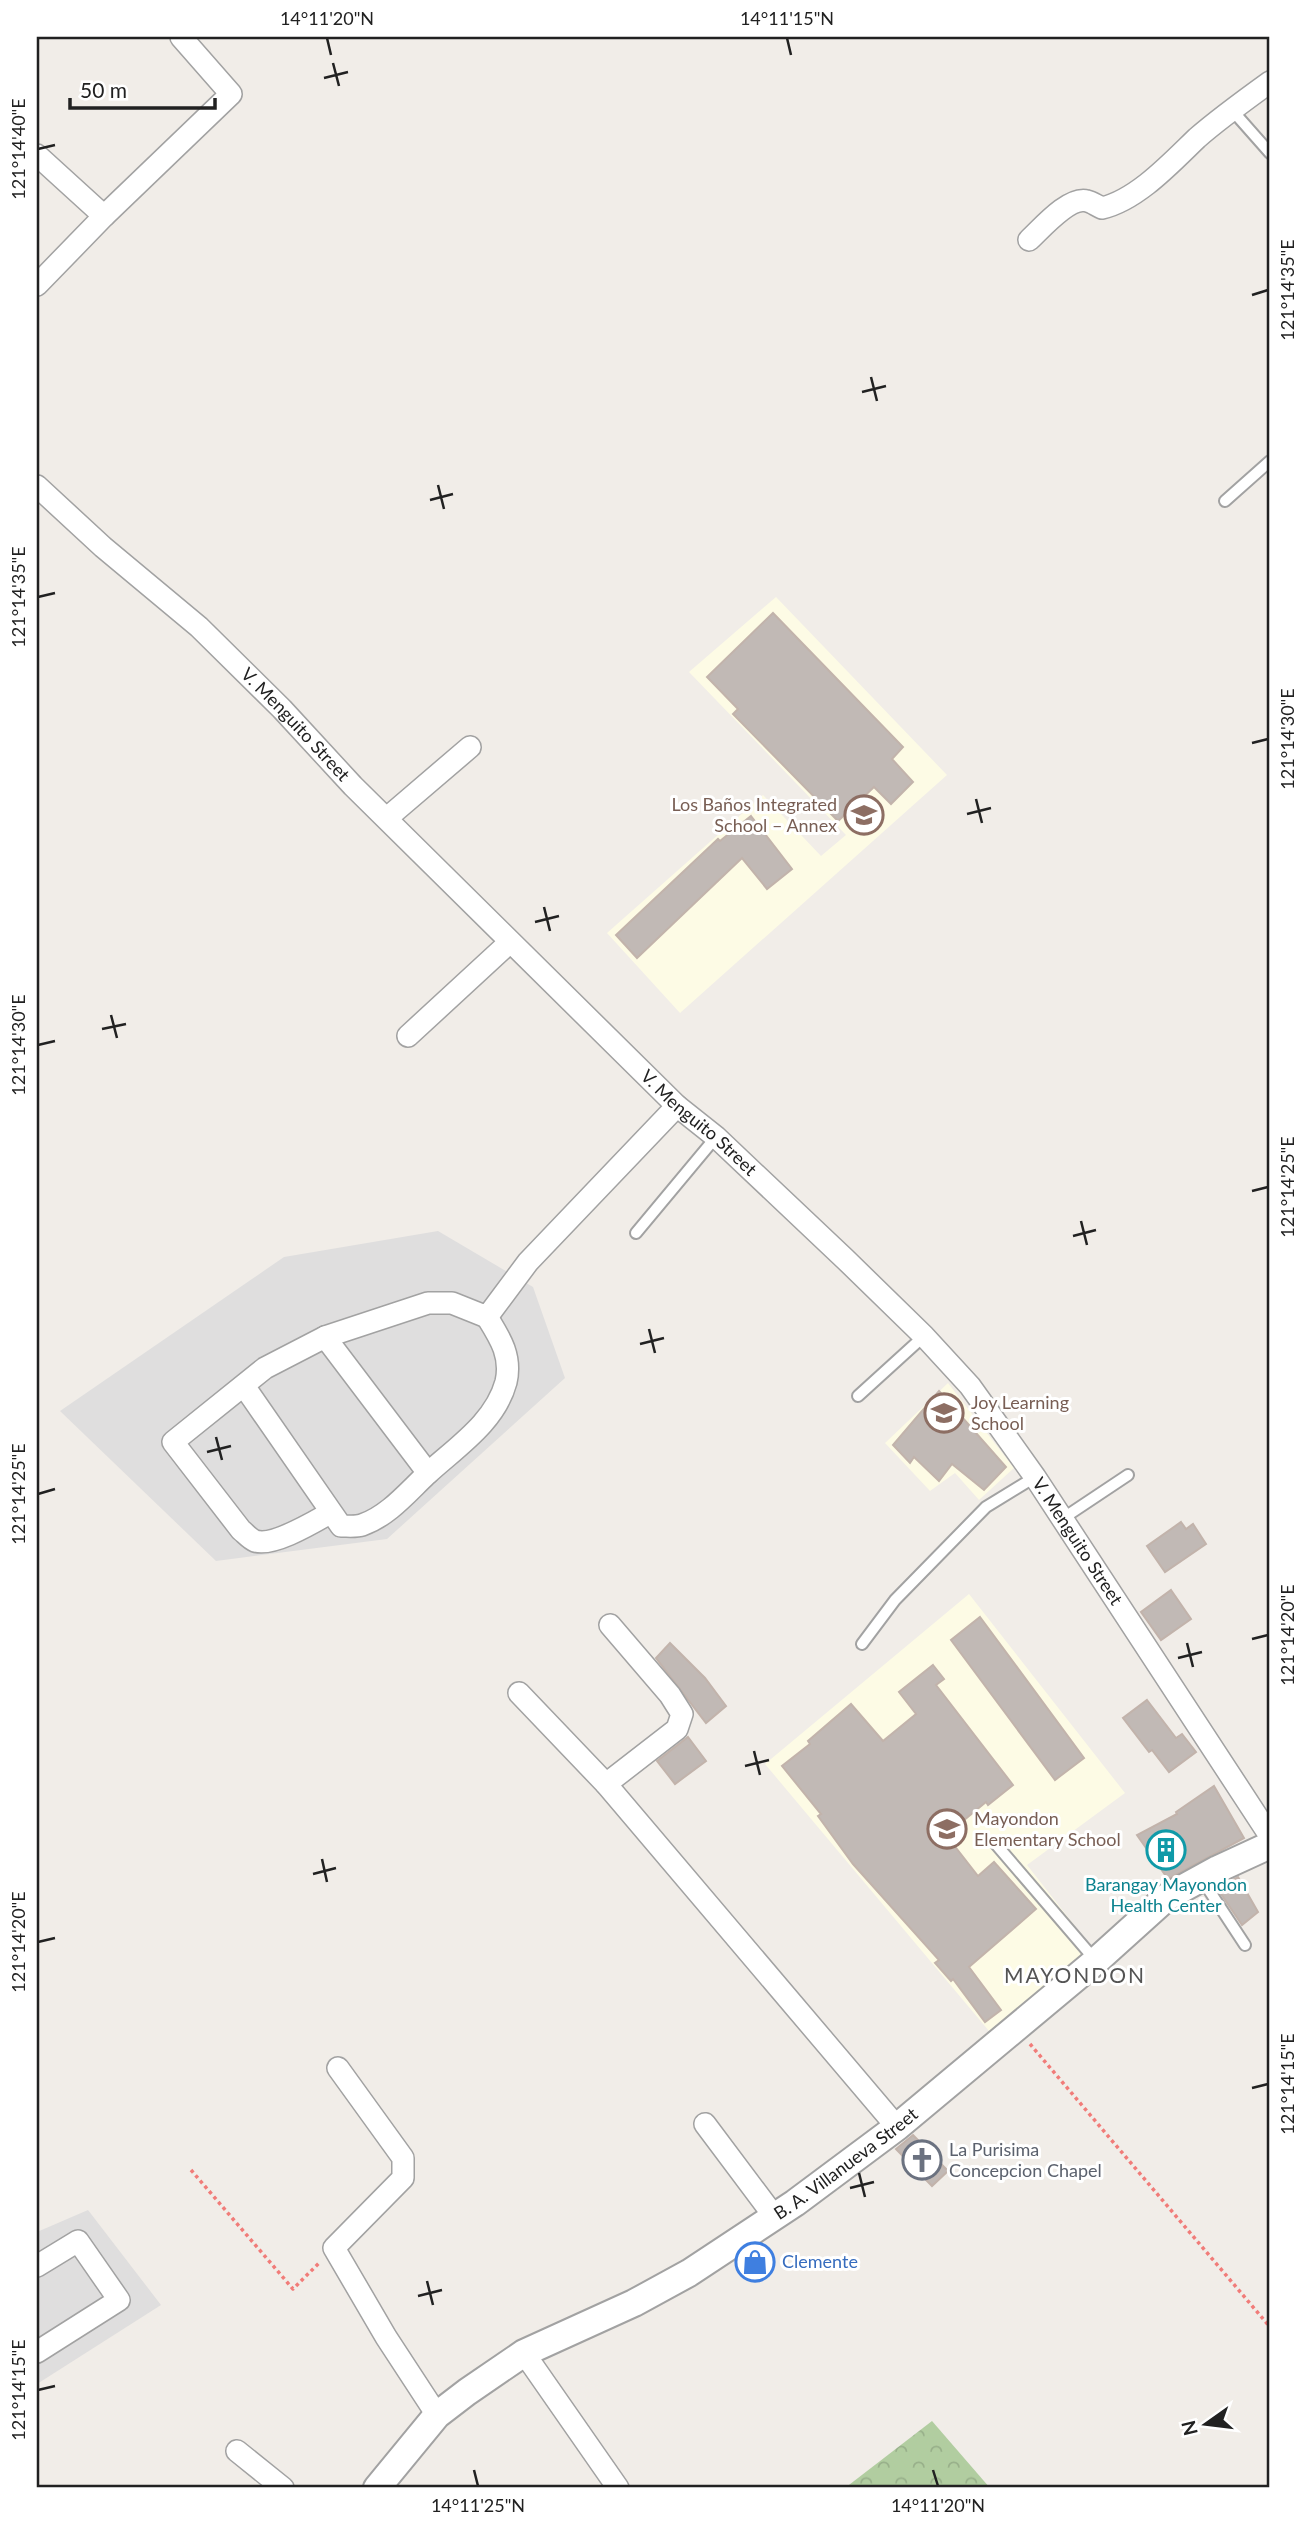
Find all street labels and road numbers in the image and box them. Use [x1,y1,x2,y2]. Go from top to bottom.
street label: V. Menguito Street [237,663,355,786]
street label: V. Menguito Street [637,1065,762,1180]
street label: V. Menguito Street [1028,1473,1128,1609]
street label: B. A. Villanueva Street [769,2102,922,2224]

